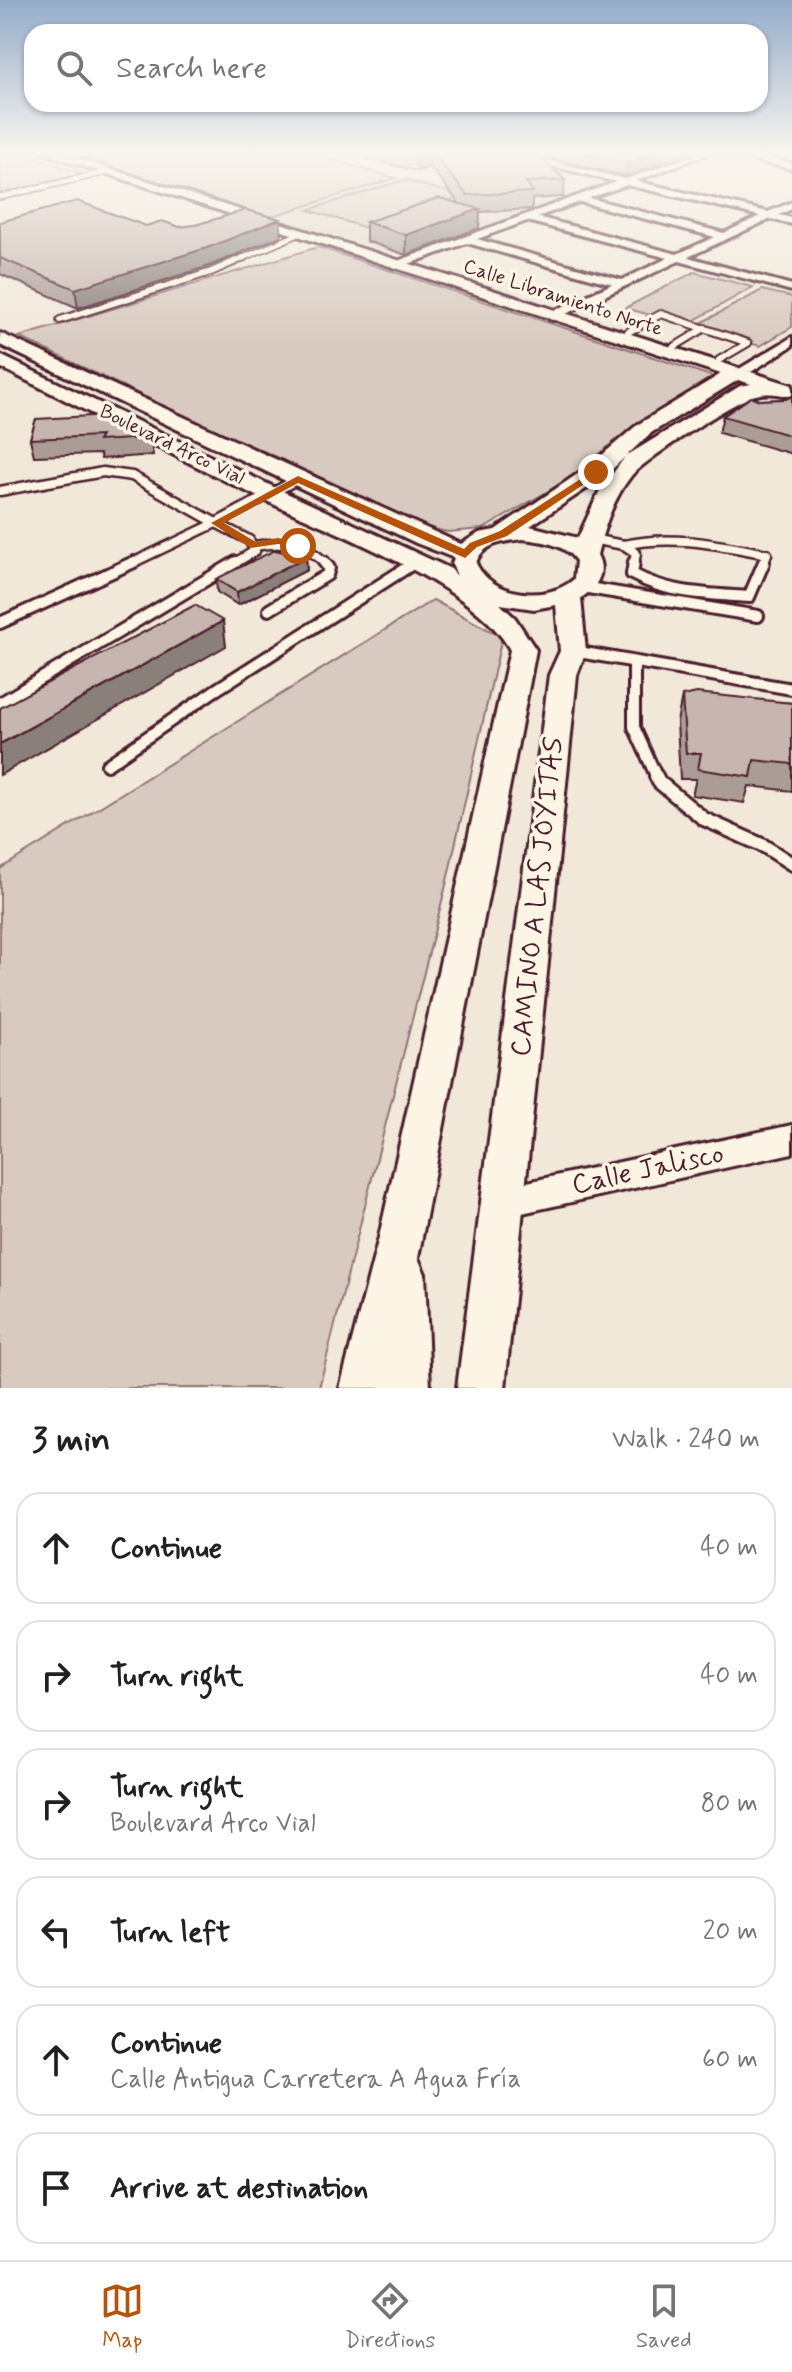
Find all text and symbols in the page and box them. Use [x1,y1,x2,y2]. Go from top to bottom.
search box [24,24,768,112]
icon: search [52,46,96,90]
text: Search here [116,49,267,88]
street label: Calle Libramiento Norte [460,253,666,343]
street label: Boulevard Arco Vial [95,398,249,492]
route end [578,454,614,490]
route start [280,528,316,564]
street label: CAMINO A LAS JOYITAS [503,735,573,1059]
street label: Calle Jalisco [569,1136,727,1204]
text: 3 min [32,1418,110,1463]
text: Walk · 240 m [612,1423,760,1457]
icon: ahead [34,1526,78,1570]
text: Continue [110,1529,222,1568]
text: 40 m [700,1531,758,1565]
icon: right [34,1654,78,1698]
text: Turn right [110,1657,243,1696]
text: 40 m [700,1659,758,1693]
text: Turn right [110,1768,243,1807]
icon: right [34,1782,78,1826]
text: 80 m [701,1787,758,1821]
text: Boulevard Arco Vial [110,1807,316,1841]
icon: left [34,1910,78,1954]
text: Turn left [110,1913,230,1952]
text: 20 m [703,1915,758,1949]
text: Continue [110,2024,222,2063]
icon: ahead [34,2038,78,2082]
text: 60 m [702,2043,758,2077]
text: Calle Antigua Carretera A Agua Fría [110,2063,521,2097]
icon: arrive [34,2166,78,2210]
text: Arrive at destination [110,2169,368,2208]
tab: Map [100,2279,144,2355]
tab: Directions [345,2279,435,2355]
tab: Saved [636,2279,692,2355]

